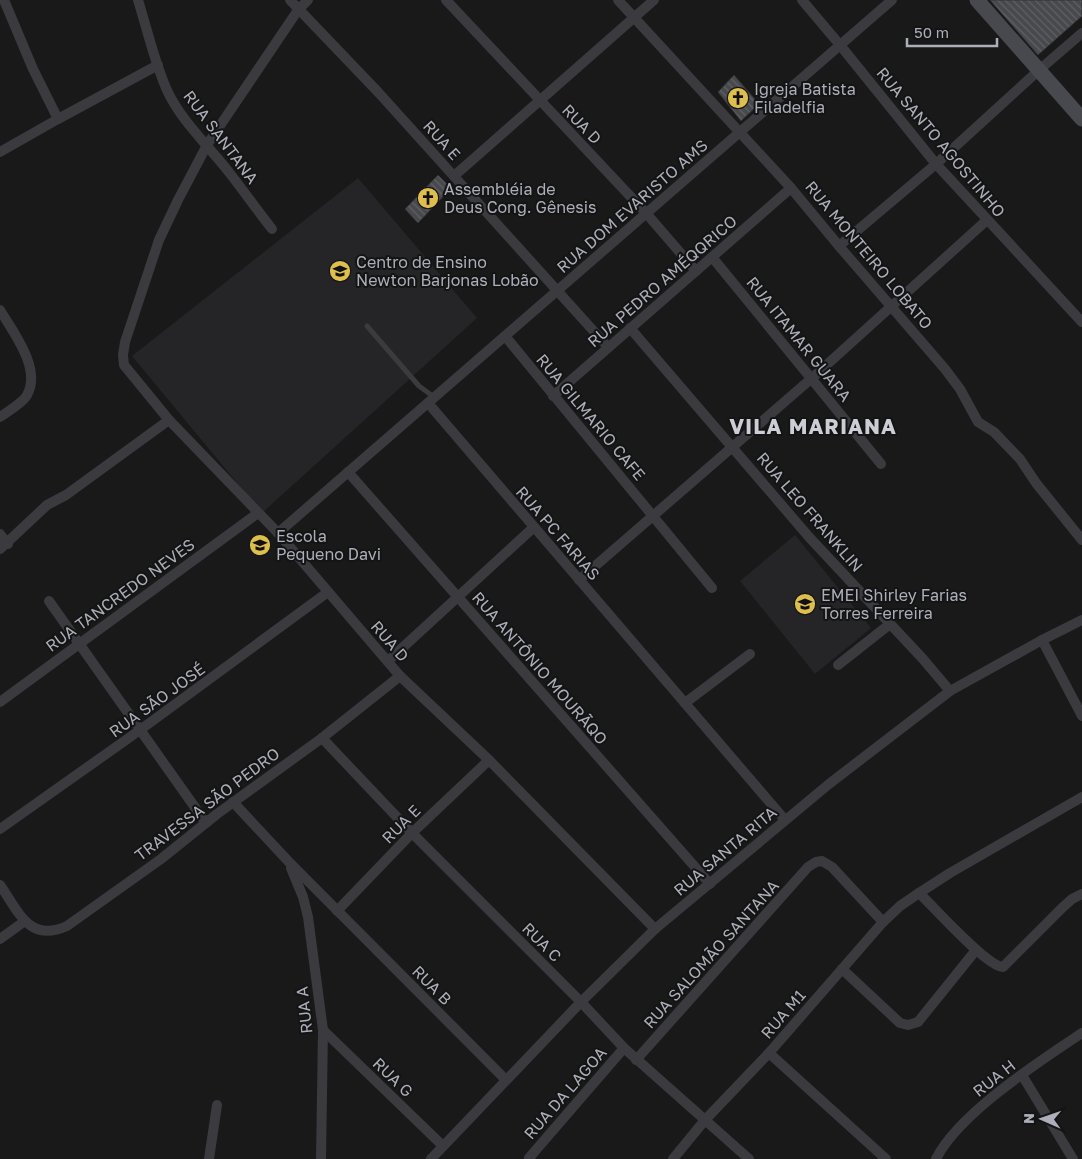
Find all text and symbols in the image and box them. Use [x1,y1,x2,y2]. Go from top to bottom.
scale bar [907,15,997,47]
text: 50 m [914,23,949,41]
street label: RUA SANTO AGOSTINHO [872,63,1010,221]
place label: Igreja Batista Filadelfia [754,79,856,117]
street label: RUA SANTANA [179,86,263,188]
church icon: Igreja Batista Filadelfia [726,86,750,110]
street label: RUA D [558,100,606,148]
street label: RUA E [419,116,465,164]
street label: RUA DOM EVARISTO AMS [552,135,712,277]
street label: RUA MONTEIRO LOBATO [801,177,937,333]
place label: Assembléia de Deus Cong. Gênesis [444,179,597,217]
church icon: Assembléia de Deus Cong. Gênesis [416,186,440,210]
street label: RUA PEDRO AMÉQQRICO [583,211,741,351]
place label: Centro de Ensino Newton Barjonas Lobão [356,252,539,290]
school or university icon: Centro de Ensino Newton Barjonas Lobão [328,259,352,283]
street label: RUA ITAMAR GUARA [742,272,856,406]
street label: RUA GILMARIO CAFE [532,350,650,484]
district label: VILA MARIANA [729,413,897,439]
street label: RUA LEO FRANKLIN [753,448,867,576]
street label: RUA PC FARIAS [512,482,604,584]
place label: Escola Pequeno Davi [276,526,381,564]
school or university icon: Escola Pequeno Davi [248,533,272,557]
street label: RUA TANCREDO NEVES [42,534,198,656]
place label: EMEI Shirley Farias Torres Ferreira [821,585,967,623]
street label: RUA ANTÔNIO MOURÃQO [468,587,612,749]
school or university icon: EMEI Shirley Farias Torres Ferreira [793,592,817,616]
street label: RUA D [367,616,413,666]
street label: RUA SÃO JOSÉ [105,658,209,742]
street label: TRAVESSA SÃO PEDRO [131,743,283,865]
street label: RUA E [378,801,424,847]
street label: RUA SANTA RITA [669,802,781,900]
street label: RUA SALOMÃO SANTANA [639,875,783,1032]
street label: RUA C [518,918,566,966]
street label: RUA B [408,961,456,1009]
street label: RUA A [292,985,316,1035]
street label: RUA M1 [756,985,810,1043]
street label: RUA DA LAGOA [519,1043,611,1143]
street label: RUA G [369,1053,417,1101]
street label: RUA H [969,1055,1019,1101]
north arrow [1017,1094,1067,1144]
text: N [1020,1113,1037,1124]

